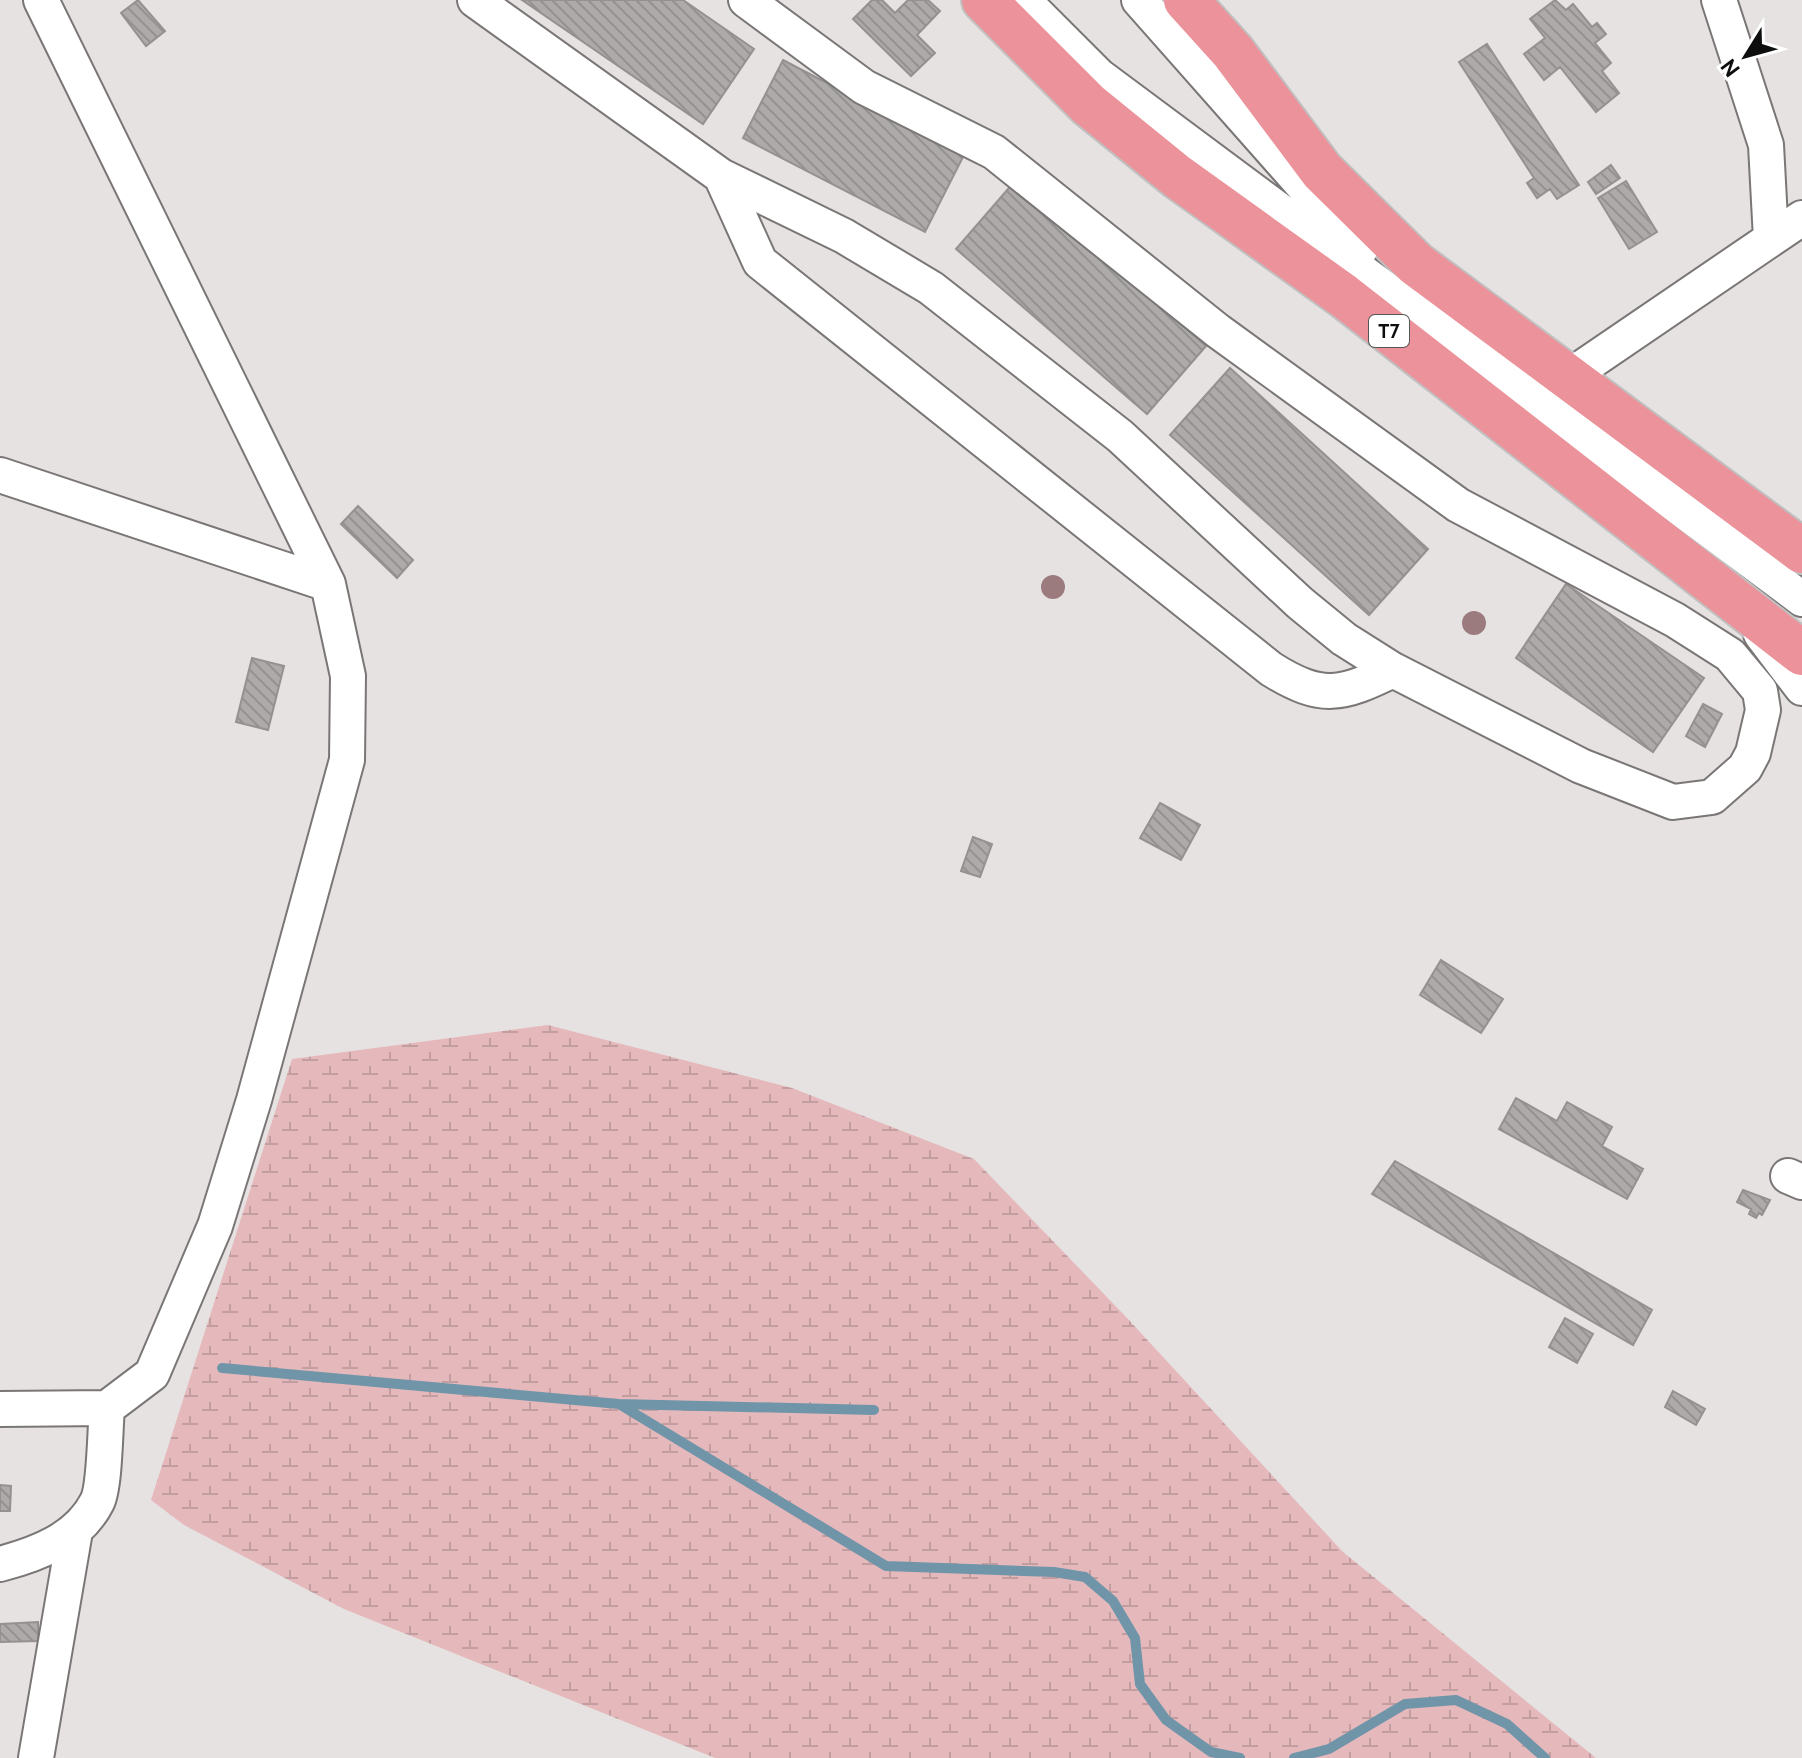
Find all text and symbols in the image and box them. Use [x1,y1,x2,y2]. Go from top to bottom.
north arrow [1706,16,1786,96]
text: N [1715,53,1746,82]
road number: T7 [1369,315,1409,347]

